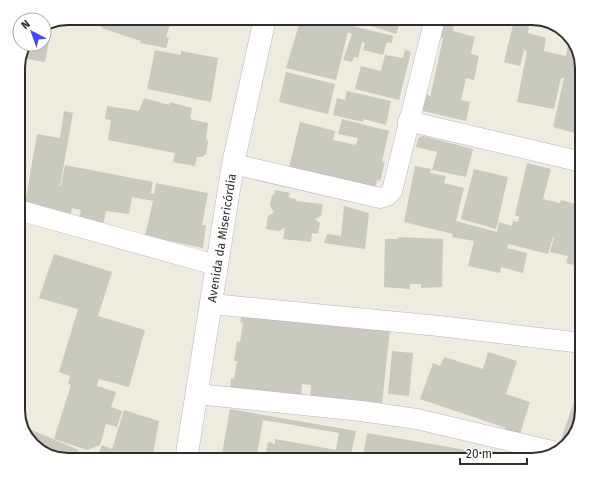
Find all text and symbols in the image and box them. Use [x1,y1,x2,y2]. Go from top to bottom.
north arrow [12,12,52,52]
text: N [19,18,33,32]
street label: Avenida da Misericórdia [205,173,239,303]
scale bar [460,440,527,466]
text: 20 m [466,447,492,461]

